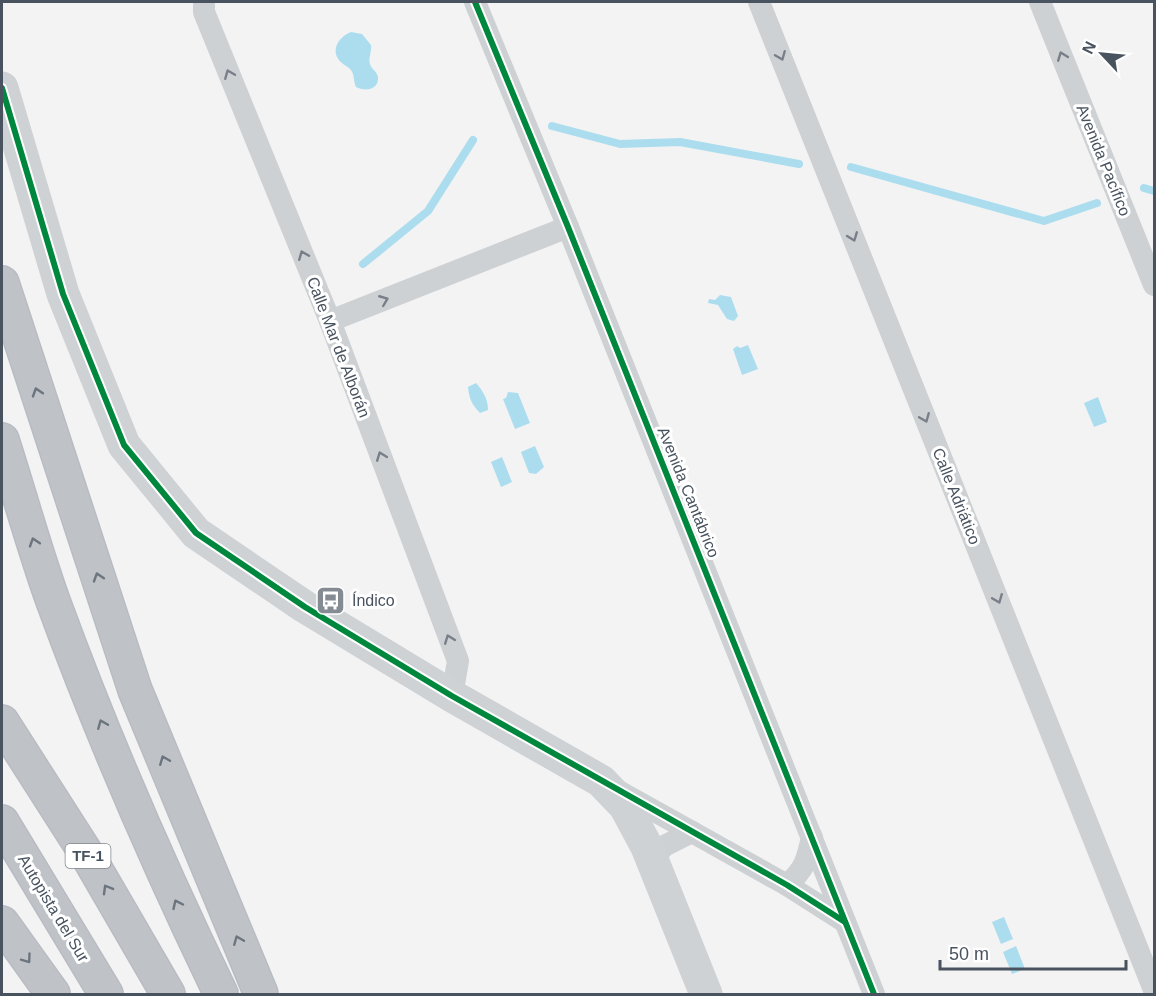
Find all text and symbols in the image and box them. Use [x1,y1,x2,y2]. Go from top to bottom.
north arrow [1072,24,1132,84]
text: N [1079,39,1099,57]
one-way arrow [774,50,786,61]
one-way arrow [1056,51,1069,61]
one-way arrow [224,70,236,81]
street label: Avenida Pacífico [1073,102,1134,219]
one-way arrow [846,231,859,242]
one-way arrow [298,250,310,261]
street label: Calle Mar de Alborán [304,274,373,420]
one-way arrow [378,294,389,307]
one-way arrow [32,387,44,398]
one-way arrow [918,412,930,423]
street label: Avenida Cantábrico [655,424,723,560]
street label: Calle Adriático [929,446,984,547]
one-way arrow [375,452,388,462]
one-way arrow [29,537,41,548]
one-way arrow [93,572,105,583]
bus stop icon: Índico [315,584,347,616]
place label: Índico [352,591,395,609]
one-way arrow [991,593,1003,604]
one-way arrow [444,634,457,645]
one-way arrow [97,719,109,730]
one-way arrow [159,756,171,767]
road number: TF-1 [66,844,110,868]
street label: Autopista del Sur [15,852,93,965]
one-way arrow [103,885,115,895]
one-way arrow [173,900,185,911]
scale bar [940,933,1126,971]
one-way arrow [233,936,245,947]
text: 50 m [949,944,989,964]
one-way arrow [20,952,31,963]

